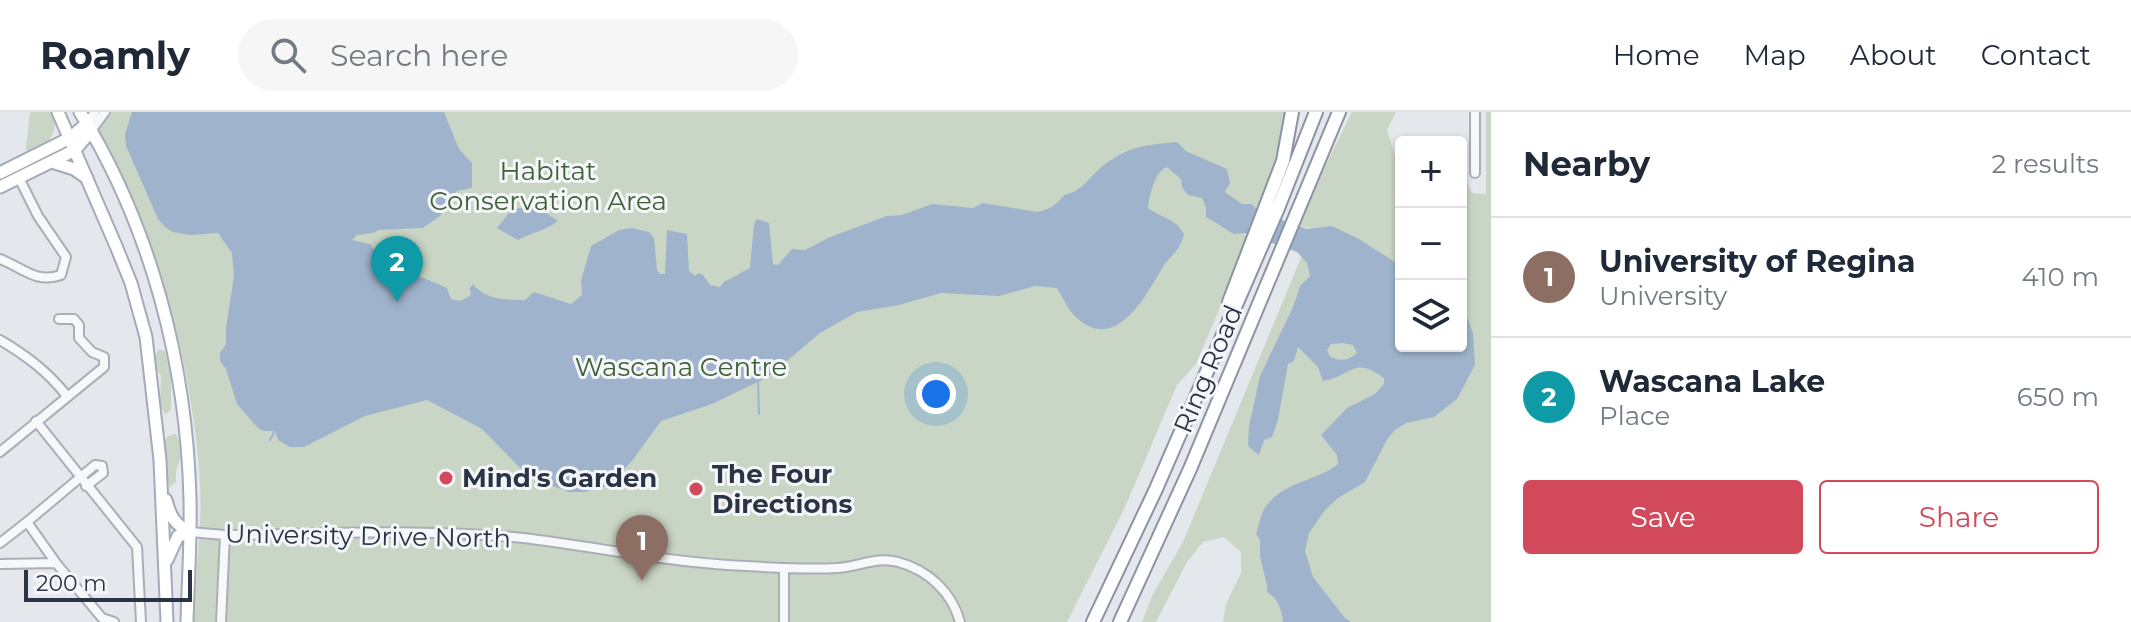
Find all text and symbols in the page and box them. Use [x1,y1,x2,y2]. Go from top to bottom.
search box [238,19,798,91]
text: Roamly [40,32,190,79]
icon: search [266,33,310,77]
text: Search here [330,37,508,74]
text: Home [1613,38,1700,72]
text: Map [1744,38,1806,72]
text: About [1850,38,1937,72]
text: Contact [1981,38,2091,72]
map controls [1395,136,1467,352]
button: + [1395,136,1467,208]
text: Nearby [1523,143,1650,185]
text: 2 results [1991,148,2099,180]
park label: Habitat Conservation Area [429,155,667,217]
button: − [1395,208,1467,280]
pin: 2 [371,236,423,302]
text: University of Regina [1599,243,1915,280]
text: 1 [1544,261,1554,293]
text: 410 m [2021,261,2099,293]
button: layers [1395,280,1467,352]
text: University [1599,280,1727,312]
street label: Ring Road [1167,300,1249,438]
park label: Wascana Centre [575,351,787,383]
text: Wascana Lake [1599,363,1825,400]
your location [916,374,956,414]
text: 2 [1541,381,1557,413]
text: 650 m [2017,381,2099,413]
text: Place [1599,400,1670,432]
place label: The Four Directions [712,458,852,520]
place label: Mind's Garden [462,462,657,494]
marker: Mind's Garden [437,469,455,487]
marker: The Four Directions [687,480,705,498]
button: Save [1523,480,1803,554]
button: Share [1819,480,2099,554]
pin: 1 [616,515,668,581]
street label: University Drive North [225,518,511,554]
scale bar [24,566,192,602]
text: 200 m [36,570,107,597]

